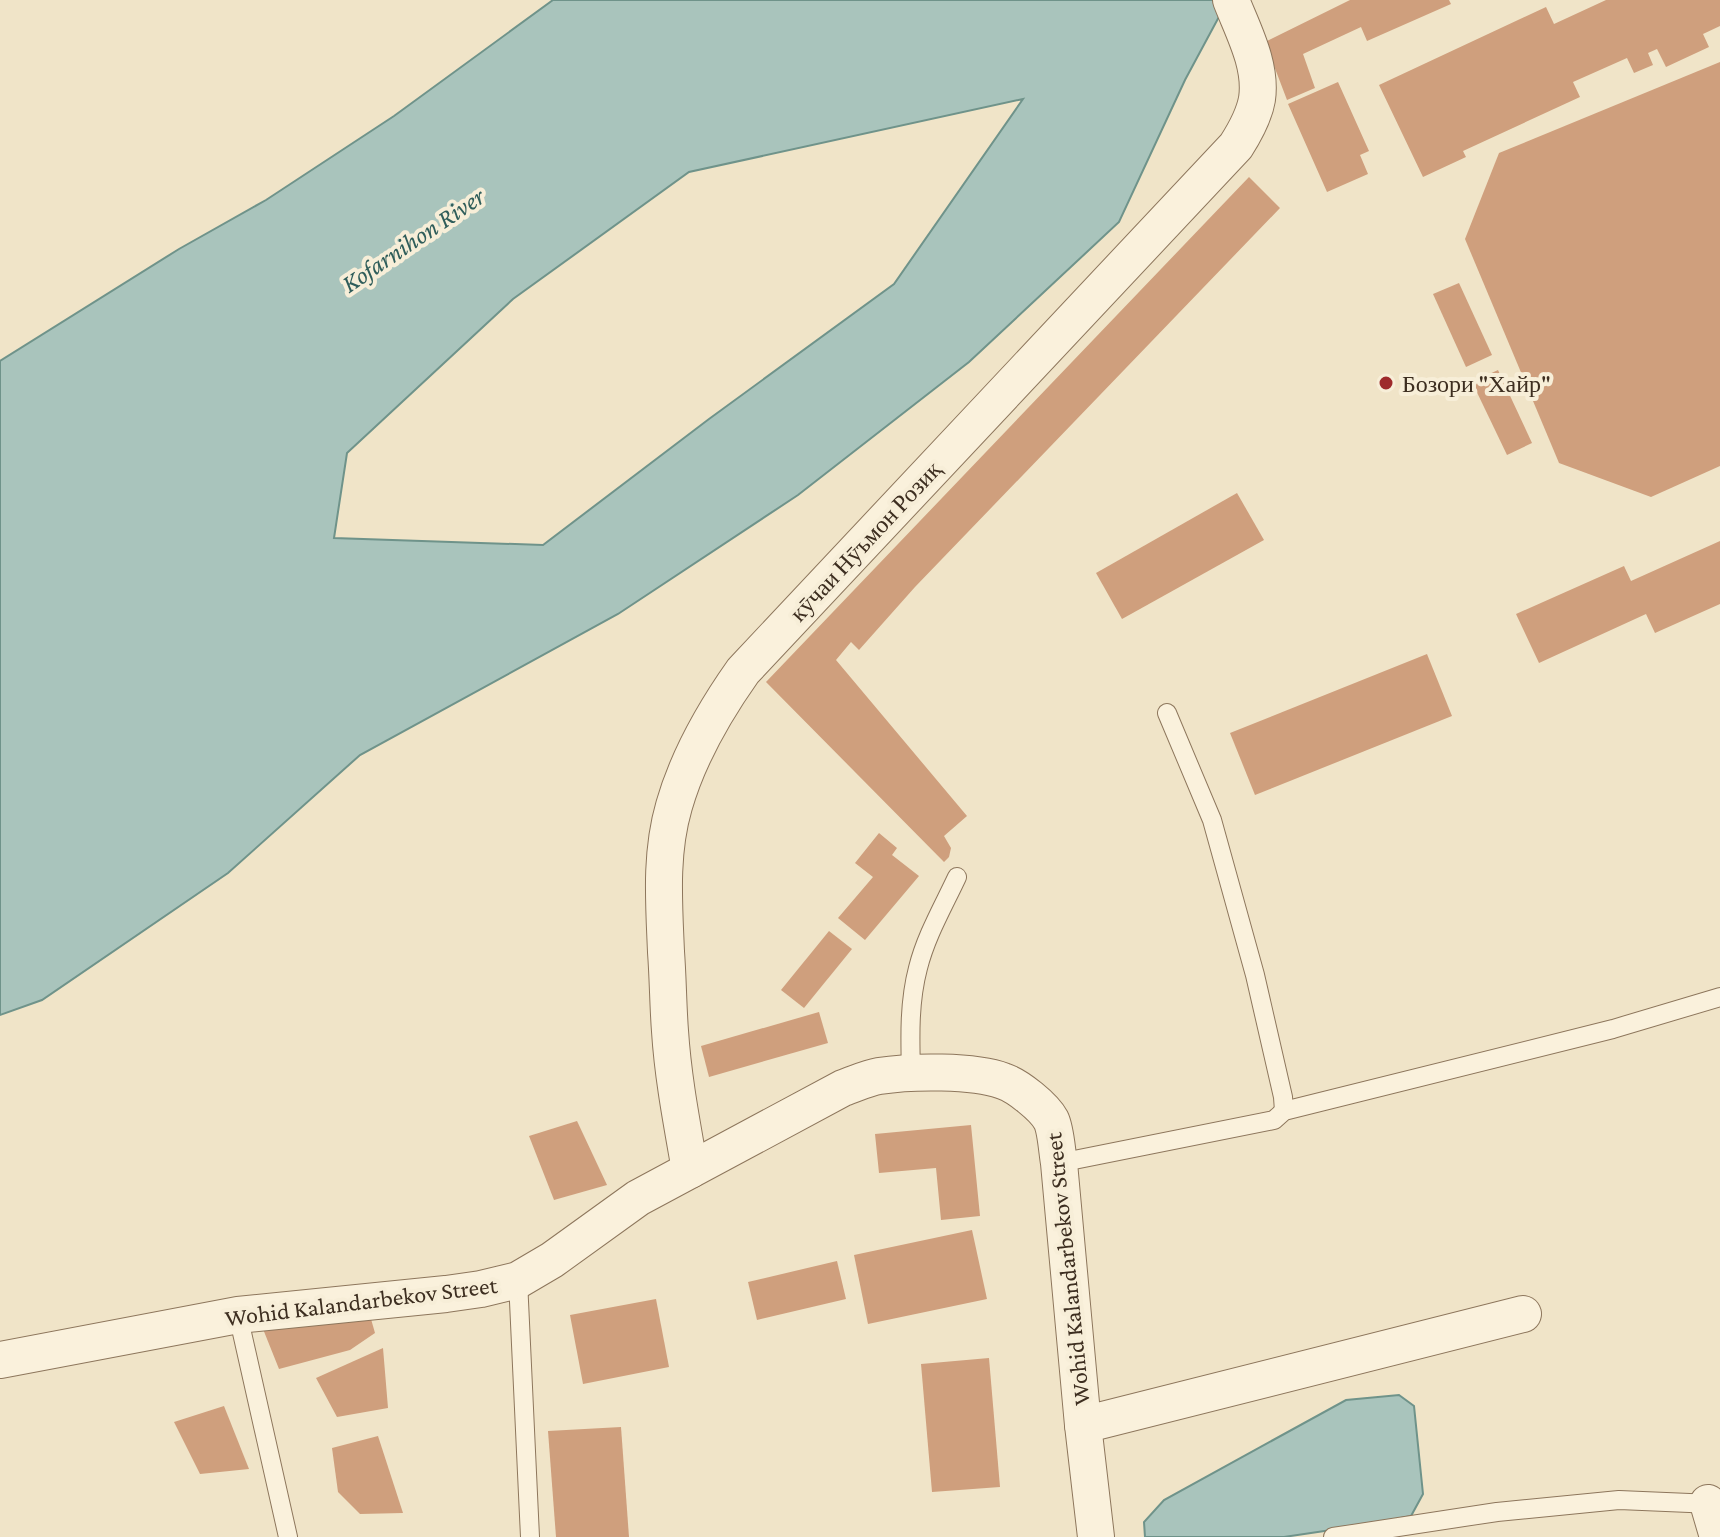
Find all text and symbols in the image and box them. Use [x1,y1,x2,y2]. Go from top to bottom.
water label: Kofarnihon River [336,181,491,298]
place label: Бозори "Хайр" [1402,370,1551,397]
marker: Бозори "Хайр" [1377,374,1395,392]
street label: кӯчаи Нӯъмон Розиқ [784,455,946,627]
street label: Wohid Kalandarbekov Street [1039,1130,1095,1407]
street label: Wohid Kalandarbekov Street [223,1271,500,1331]

